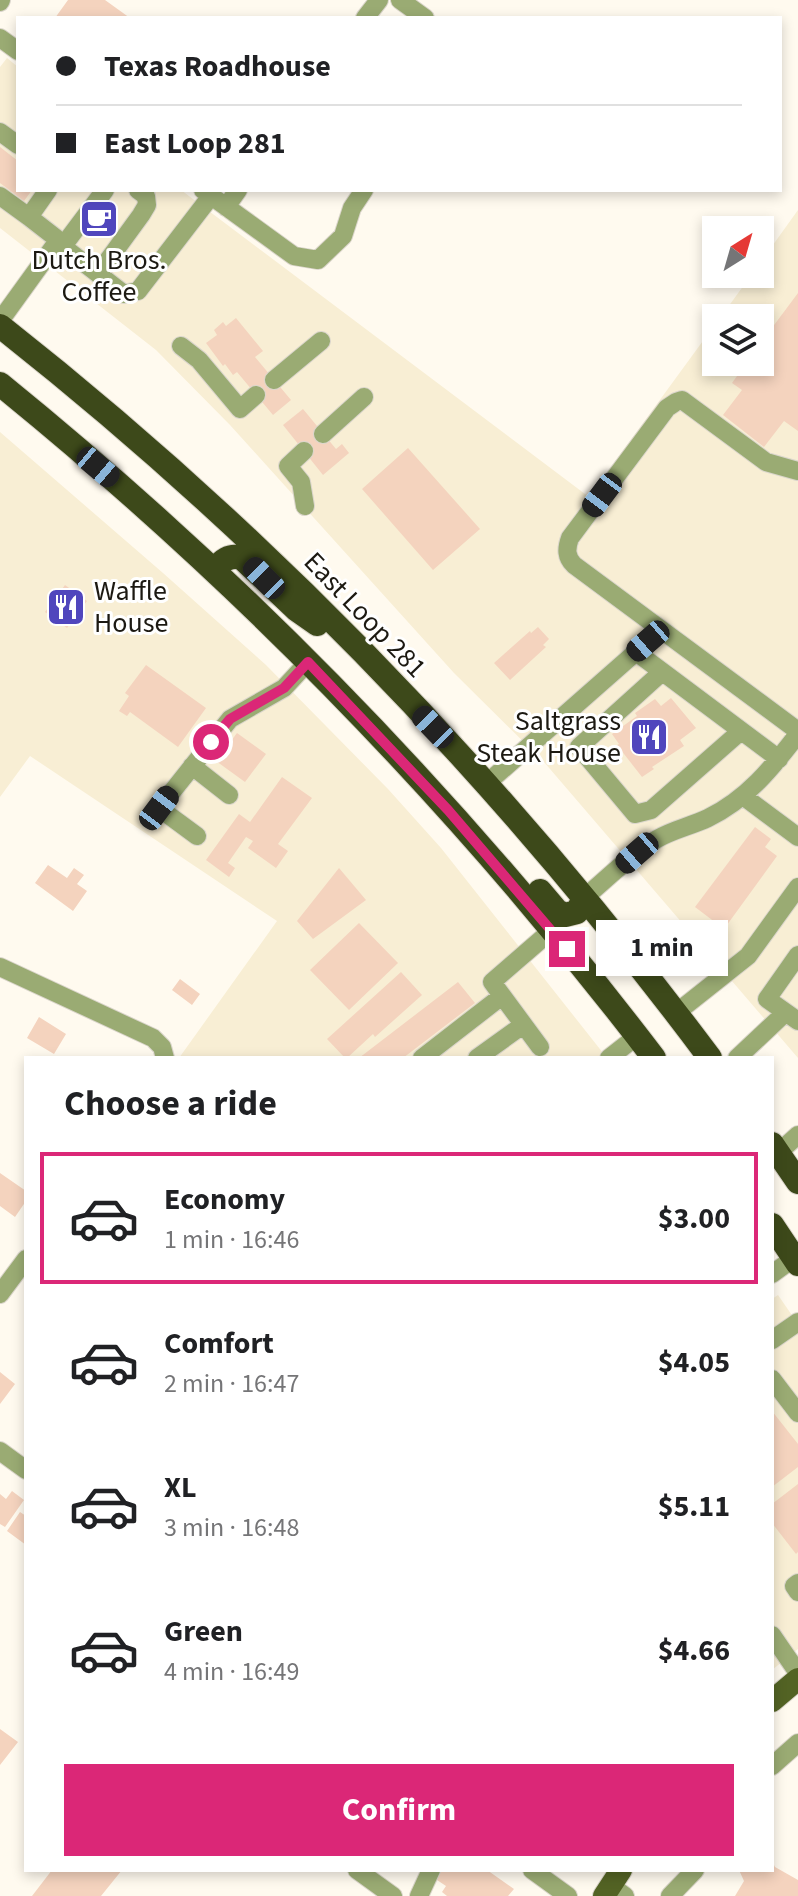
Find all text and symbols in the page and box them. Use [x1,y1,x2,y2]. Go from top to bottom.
text: Texas Roadhouse [104,45,331,88]
text: East Loop 281 [104,122,286,165]
cafe icon: Dutch Bros. Coffee [78,198,120,240]
north arrow [702,216,774,288]
map controls [702,216,774,376]
place label: Dutch Bros. Coffee [32,240,166,312]
button: layers [702,304,774,376]
car [72,442,124,492]
car [578,469,626,521]
street label: East Loop 281 [294,543,436,687]
car [239,553,289,603]
place label: Waffle House [94,571,168,643]
restaurant icon: Waffle House [45,586,87,628]
car [622,616,674,666]
car [408,701,458,753]
place label: Saltgrass Steak House [476,701,621,773]
restaurant icon: Saltgrass Steak House [628,716,670,758]
route start [193,724,229,760]
car [135,782,183,834]
car [611,828,663,878]
callout: 1 min [595,921,727,977]
text: 1 min [630,929,694,966]
route end [549,931,585,967]
text: Choose a ride [64,1078,277,1129]
text: Economy [164,1178,285,1221]
icon: car [68,1182,140,1254]
text: $3.00 [658,1197,730,1240]
text: 1 min · 16:46 [164,1221,299,1258]
text: Comfort [164,1322,274,1365]
icon: car [68,1326,140,1398]
text: $4.05 [658,1341,730,1384]
text: 2 min · 16:47 [164,1365,299,1402]
text: XL [164,1466,197,1509]
icon: car [68,1470,140,1542]
text: $5.11 [658,1485,730,1528]
text: 3 min · 16:48 [164,1509,299,1546]
text: Green [164,1610,243,1653]
icon: car [68,1614,140,1686]
text: $4.66 [658,1629,730,1672]
text: 4 min · 16:49 [164,1653,299,1690]
button: Confirm [64,1764,734,1856]

